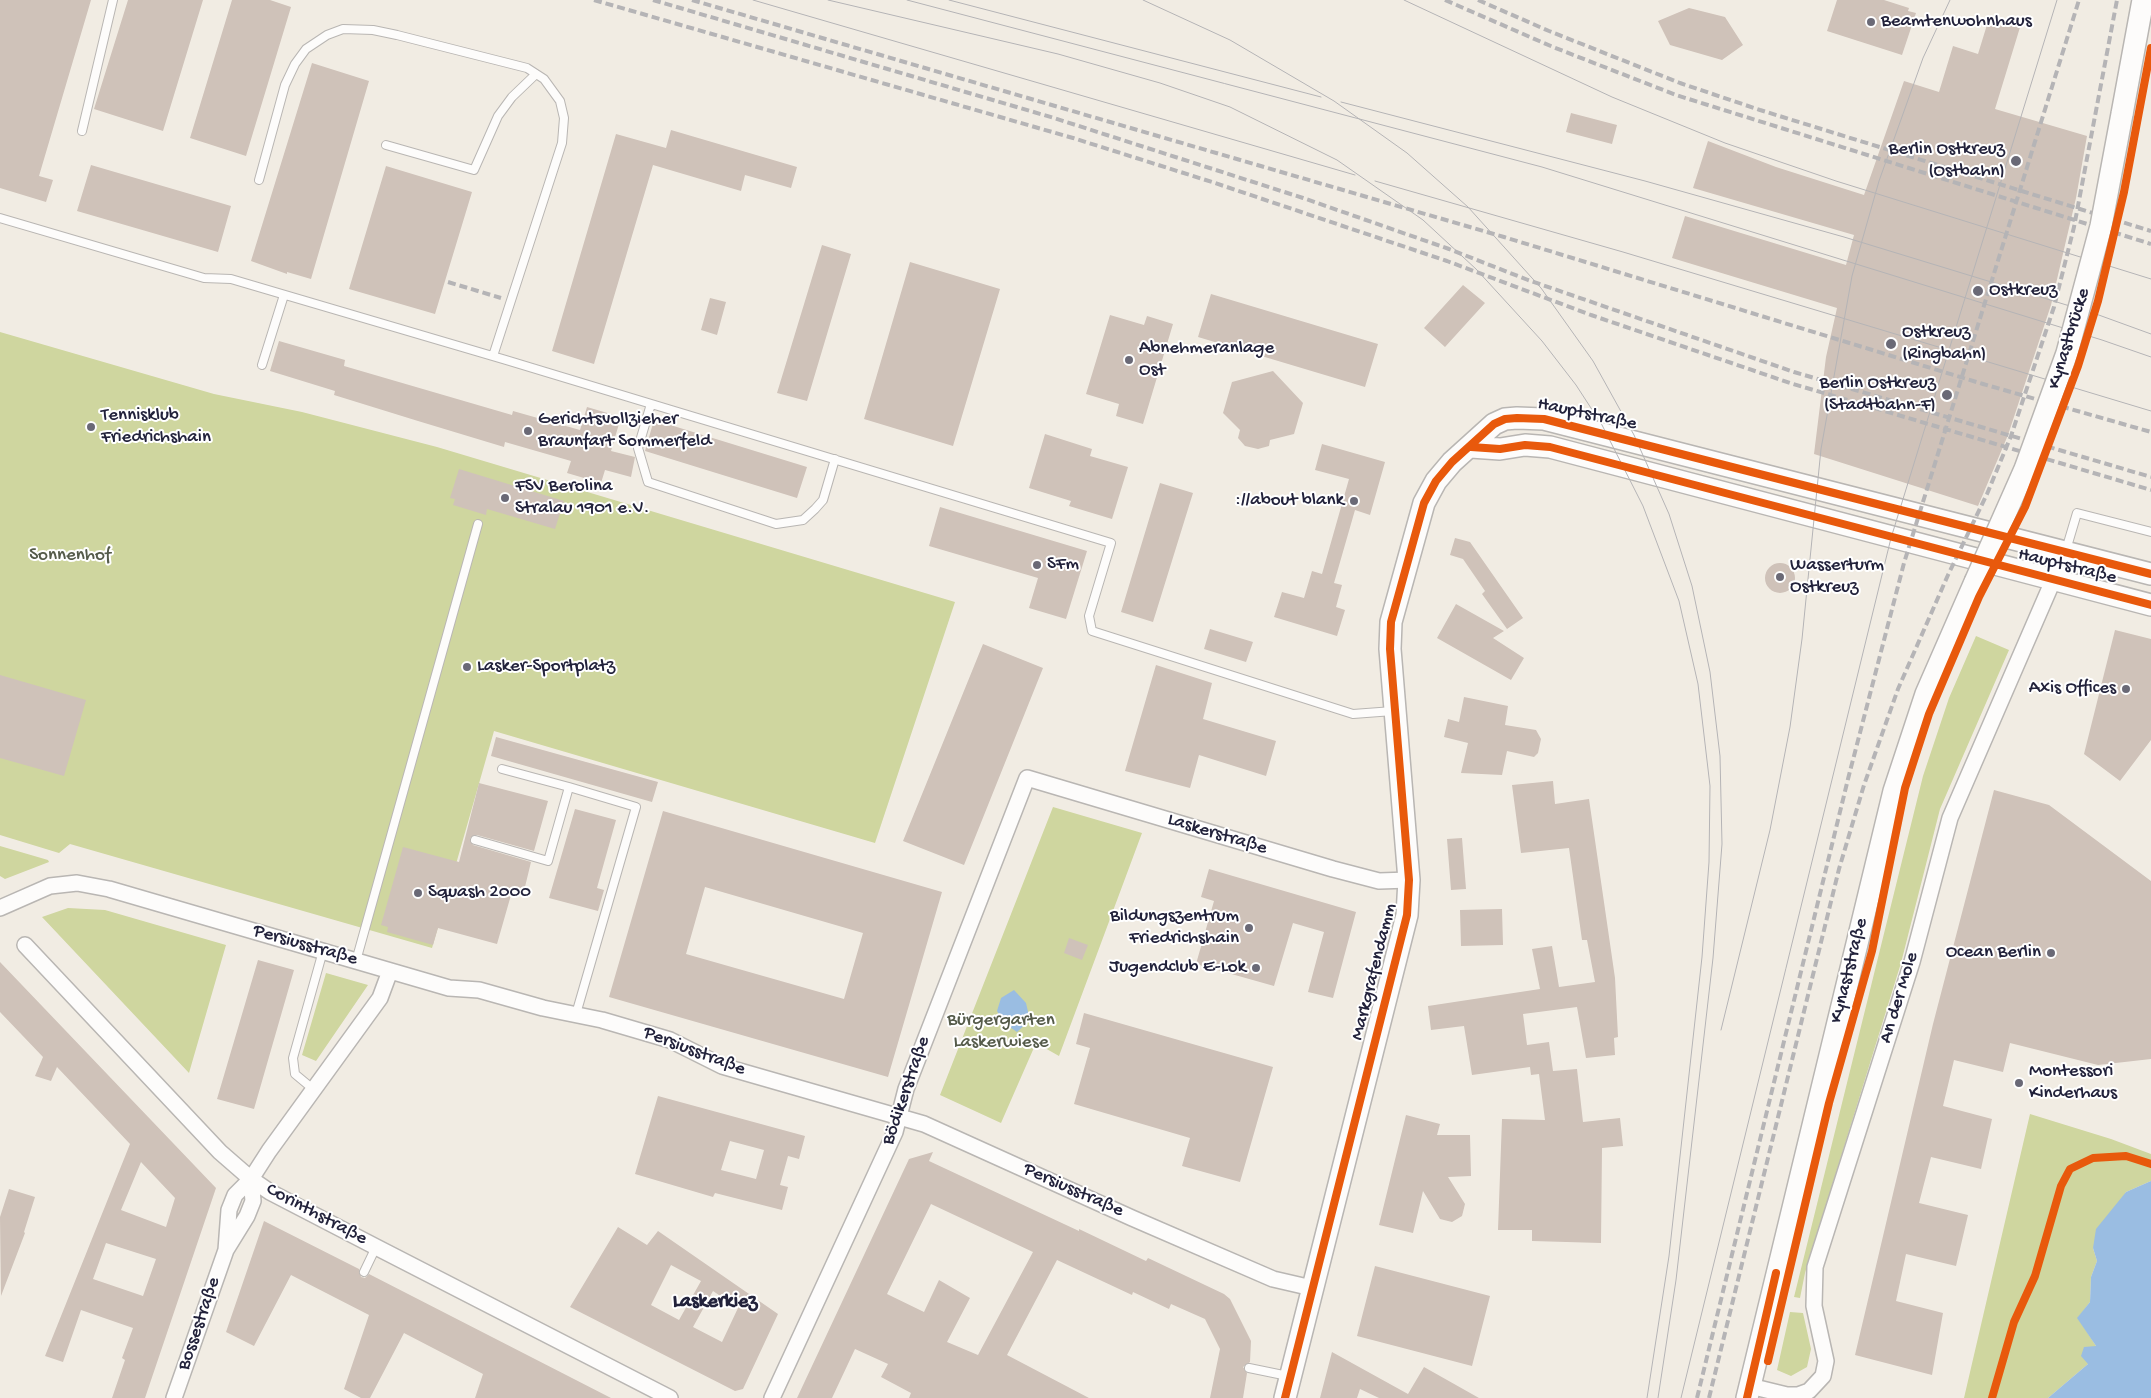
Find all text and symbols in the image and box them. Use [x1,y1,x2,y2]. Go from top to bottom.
place label: Beamtenwohnhaus [1881,11,2032,33]
marker: Beamtenwohnhaus [1865,16,1877,28]
place label: Berlin Ostkreuz (Ostbahn) [1888,139,2005,183]
marker: Berlin Ostkreuz (Ostbahn) [2009,154,2023,168]
place label: Ostkreuz [1989,280,2057,302]
marker: Ostkreuz [1971,284,1985,298]
street label: Kynastbrücke [2044,286,2096,392]
place label: Ostkreuz (Ringbahn) [1902,322,1986,366]
marker: Ostkreuz (Ringbahn) [1884,337,1898,351]
place label: Abnehmeranlage Ost [1139,338,1274,382]
marker: Abnehmeranlage Ost [1123,354,1135,366]
place label: Berlin Ostkreuz (Stadtbahn-F) [1819,373,1936,417]
marker: Berlin Ostkreuz (Stadtbahn-F) [1940,388,1954,402]
street label: Hauptstraße [1535,393,1639,437]
place label: Tennisklub Friedrichshain [101,405,211,449]
place label: Gerichtsvollzieher Braunfart Sommerfeld [538,409,711,453]
marker: Tennisklub Friedrichshain [85,421,97,433]
marker: Gerichtsvollzieher Braunfart Sommerfeld [522,425,534,437]
place label: FSV Berolina Stralau 1901 e.V. [515,476,649,520]
place label: ://about blank [1235,490,1344,512]
marker: FSV Berolina Stralau 1901 e.V. [499,492,511,504]
marker: ://about blank [1348,495,1360,507]
street label: Hauptstraße [2015,544,2119,590]
park label: Sonnenhof [29,545,111,567]
place label: SFm [1047,554,1079,576]
place label: Wasserturm Ostkreuz [1790,555,1884,599]
marker: SFm [1031,559,1043,571]
marker: Wasserturm Ostkreuz [1774,571,1786,583]
place label: Lasker-Sportplatz [477,656,615,678]
marker: Lasker-Sportplatz [461,661,473,673]
place label: Axis Offices [2029,678,2116,700]
marker: Axis Offices [2120,683,2132,695]
street label: Laskerstraße [1164,809,1270,861]
place label: Squash 2000 [428,882,531,904]
marker: Squash 2000 [412,887,424,899]
street label: Markgrafendamm [1347,901,1403,1043]
place label: Bildungszentrum Friedrichshain [1110,906,1239,950]
street label: Kynaststraße [1826,916,1874,1026]
street label: Persiusstraße [250,920,360,972]
marker: Bildungszentrum Friedrichshain [1243,922,1255,934]
place label: Ocean Berlin [1946,942,2041,964]
marker: Ocean Berlin [2045,947,2057,959]
street label: An der Mole [1875,950,1925,1046]
place label: Jugendclub E-Lok [1109,957,1246,979]
marker: Jugendclub E-Lok [1250,962,1262,974]
park label: Bürgergarten Laskerwiese [947,1010,1055,1054]
street label: Persiusstraße [640,1022,748,1082]
street label: Bödikerstraße [878,1034,936,1148]
place label: Montessori Kinderhaus [2029,1061,2117,1105]
marker: Montessori Kinderhaus [2013,1077,2025,1089]
street label: Persiusstraße [1019,1159,1127,1223]
street label: Corinthstraße [261,1179,371,1251]
street label: Bossestraße [173,1275,227,1373]
district label: Laskerkiez [673,1291,757,1315]

